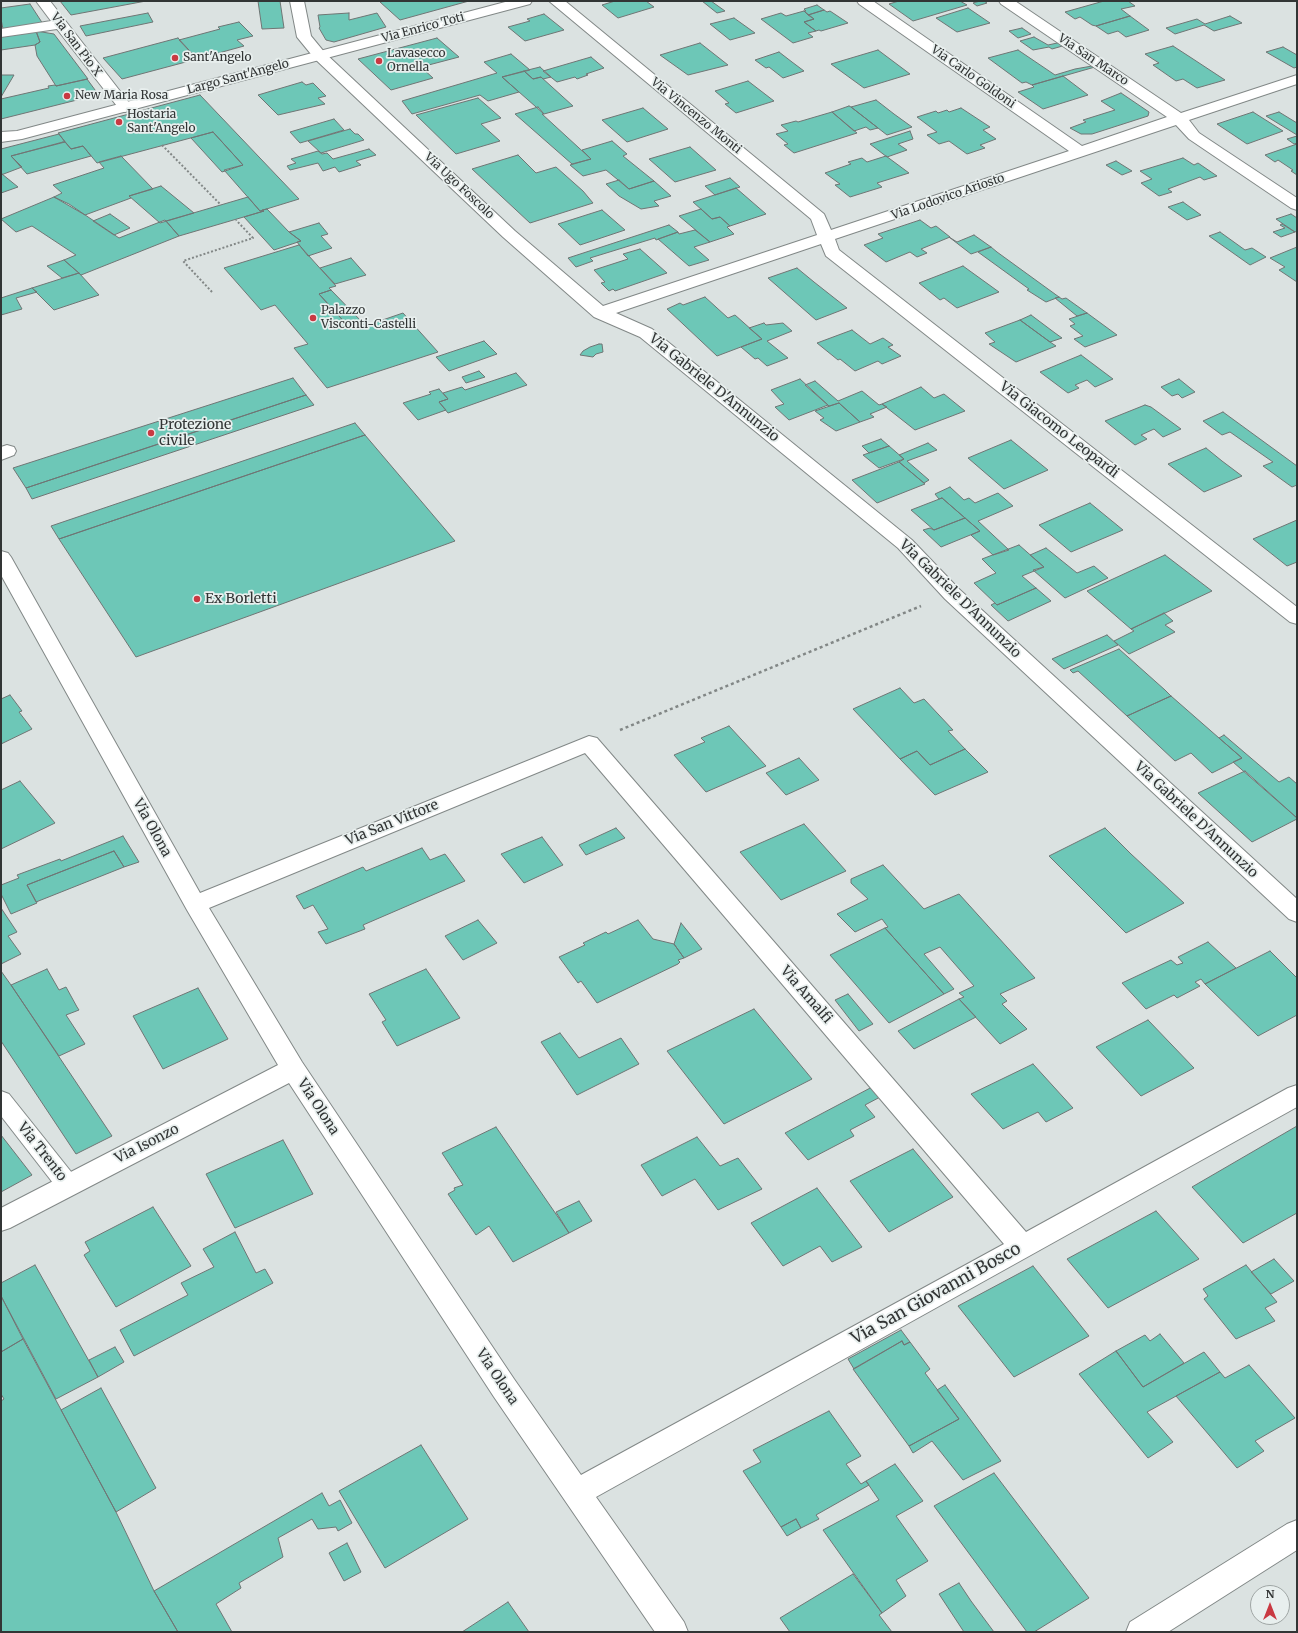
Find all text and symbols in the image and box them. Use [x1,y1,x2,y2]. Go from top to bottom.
street label: Via San Pio X [48,10,104,80]
street label: Via Enrico Toti [380,10,466,46]
street label: Via San Marco [1055,31,1131,89]
street label: Via Carlo Goldoni [928,42,1018,112]
place label: Lavasecco Ornella [387,47,446,75]
place label: Sant'Angelo [183,51,251,65]
marker: Sant'Angelo [170,53,180,63]
street label: Largo Sant'Angelo [186,56,290,98]
marker: Lavasecco Ornella [374,56,384,66]
street label: Via Vincenzo Monti [648,75,744,157]
place label: New Maria Rosa [75,89,168,103]
marker: New Maria Rosa [62,91,72,101]
place label: Hostaria Sant'Angelo [127,108,195,136]
marker: Hostaria Sant'Angelo [114,117,124,127]
street label: Via Ugo Foscolo [421,150,497,222]
street label: Via Lodovico Ariosto [890,171,1006,223]
place label: Palazzo Visconti-Castelli [321,304,416,332]
marker: Palazzo Visconti-Castelli [308,313,318,323]
street label: Via Gabriele D'Annunzio [646,330,782,446]
street label: Via Giacomo Leopardi [996,378,1122,482]
place label: Protezione civile [159,417,231,450]
marker: Protezione civile [146,428,156,438]
street label: Via Gabriele D'Annunzio [896,536,1024,662]
place label: Ex Borletti [205,591,277,607]
marker: Ex Borletti [192,594,202,604]
street label: Via Gabriele D'Annunzio [1131,758,1261,882]
street label: Via Olona [129,796,175,860]
street label: Via San Vittore [343,797,441,849]
street label: Via Amalfi [777,963,835,1027]
street label: Via Olona [294,1076,342,1138]
street label: Via Trento [14,1119,70,1185]
street label: Via Isonzo [112,1121,182,1167]
street label: Via San Giovanni Bosco [847,1239,1025,1349]
street label: Via Olona [472,1346,522,1408]
north arrow [1250,1585,1290,1625]
text: N [1266,1587,1274,1601]

